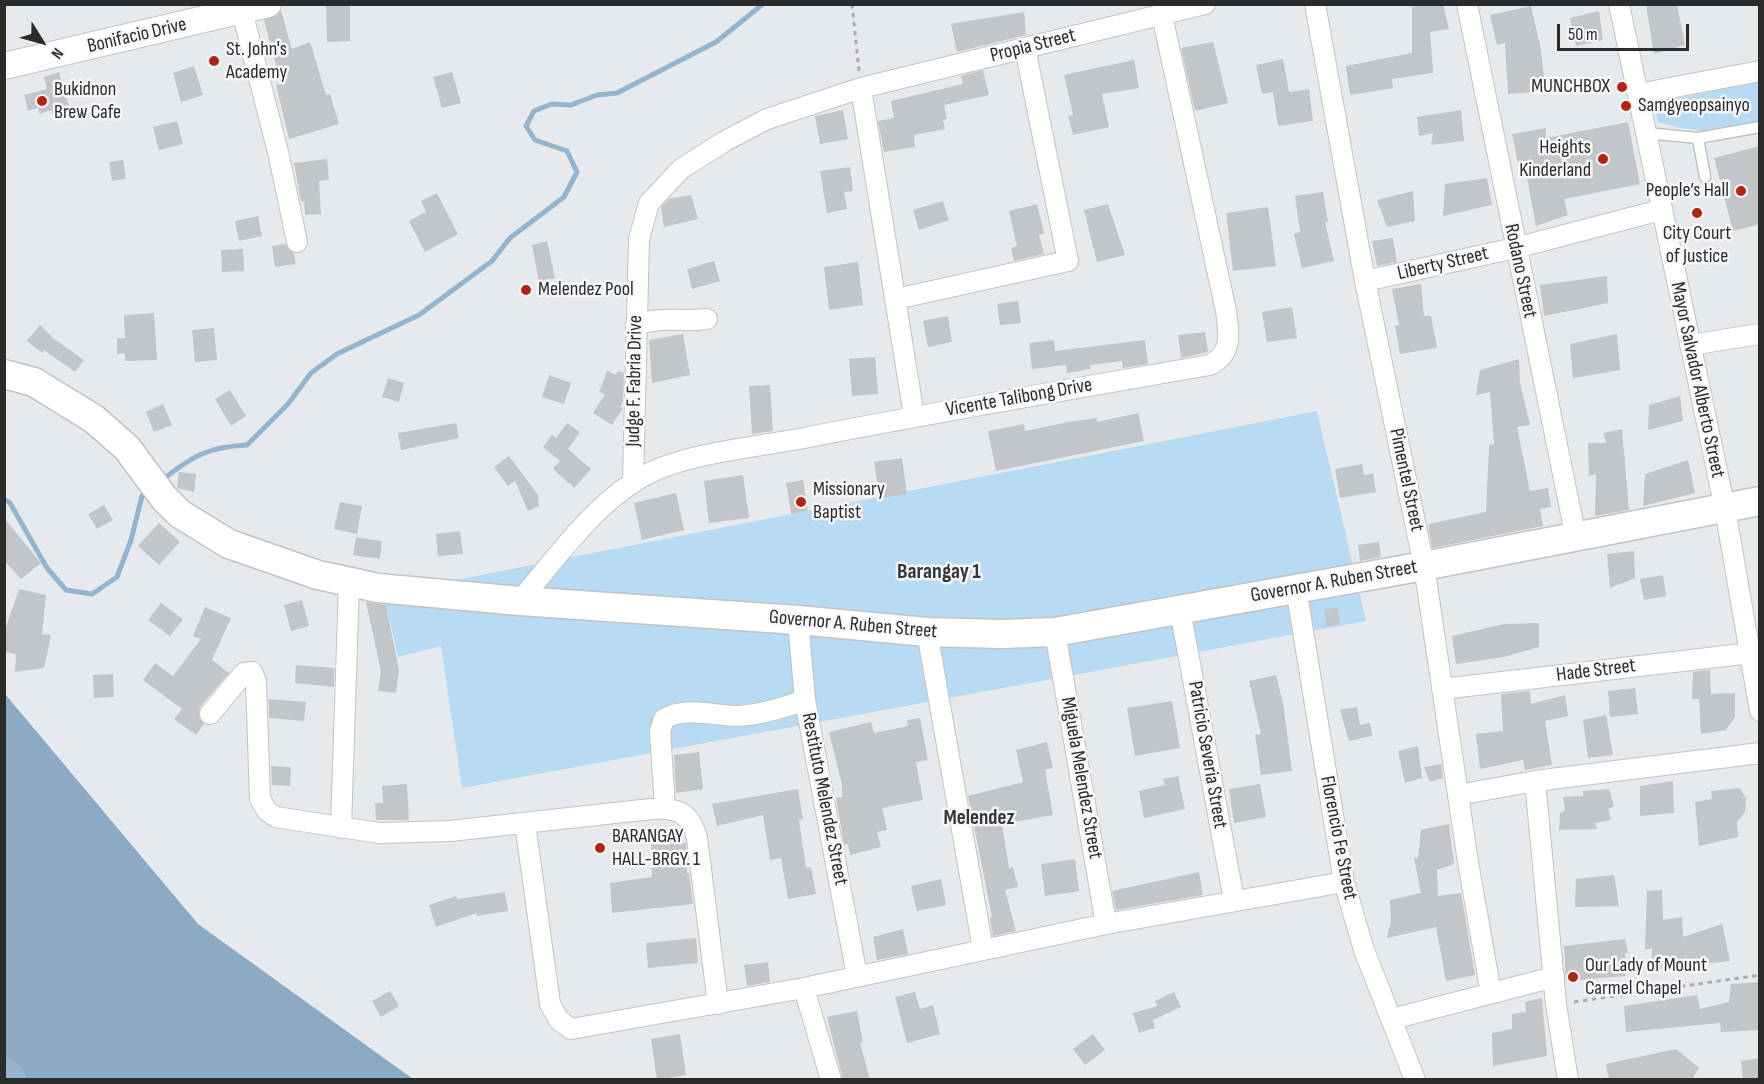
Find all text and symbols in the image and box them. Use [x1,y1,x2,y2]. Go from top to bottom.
north arrow [12,12,72,72]
scale bar [1560,12,1692,50]
street label: Bonifacio Drive [85,13,189,59]
street label: Propia Street [988,24,1078,68]
text: 50 m [1568,24,1598,45]
place label: St. John's Academy [226,38,287,85]
text: N [47,44,67,62]
marker: St. John's Academy [207,54,221,68]
place label: MUNCHBOX [1531,75,1610,99]
place label: Bukidnon Brew Cafe [54,78,121,125]
marker: MUNCHBOX [1615,80,1629,94]
marker: Bukidnon Brew Cafe [35,94,49,108]
place label: Samgyeopsainyo [1638,94,1750,118]
marker: Samgyeopsainyo [1619,99,1633,113]
place label: Heights Kinderland [1519,136,1591,183]
marker: Heights Kinderland [1596,152,1610,166]
place label: People’s Hall [1646,179,1729,203]
marker: People’s Hall [1734,184,1748,198]
marker: City Court of Justice [1690,206,1704,220]
street label: Rodano Street [1498,222,1542,320]
place label: City Court of Justice [1663,222,1731,269]
street label: Liberty Street [1395,242,1491,286]
place label: Melendez Pool [538,278,634,302]
street label: Mayor Salvador Alberto Street [1665,280,1729,480]
marker: Melendez Pool [519,283,533,297]
street label: Judge F. Fabria Drive [622,315,648,447]
street label: Vicente Talibong Drive [944,373,1094,423]
street label: Pimentel Street [1383,426,1429,534]
place label: Missionary Baptist [813,478,885,525]
marker: Missionary Baptist [794,495,808,509]
street label: Governor A. Ruben Street [1249,556,1419,608]
district label: Barangay 1 [897,559,981,585]
street label: Governor A. Ruben Street [768,606,938,644]
street label: Hade Street [1555,654,1637,688]
street label: Patricio Severia Street [1182,679,1232,831]
street label: Miguela Melendez Street [1055,695,1107,861]
street label: Restituto Melendez Street [796,711,852,887]
street label: Florencio Fe Street [1314,774,1362,902]
district label: Melendez [943,806,1015,832]
place label: BARANGAY HALL-BRGY. 1 [612,825,700,872]
marker: BARANGAY HALL-BRGY. 1 [593,841,607,855]
place label: Our Lady of Mount Carmel Chapel [1585,954,1707,1001]
marker: Our Lady of Mount Carmel Chapel [1566,970,1580,984]

